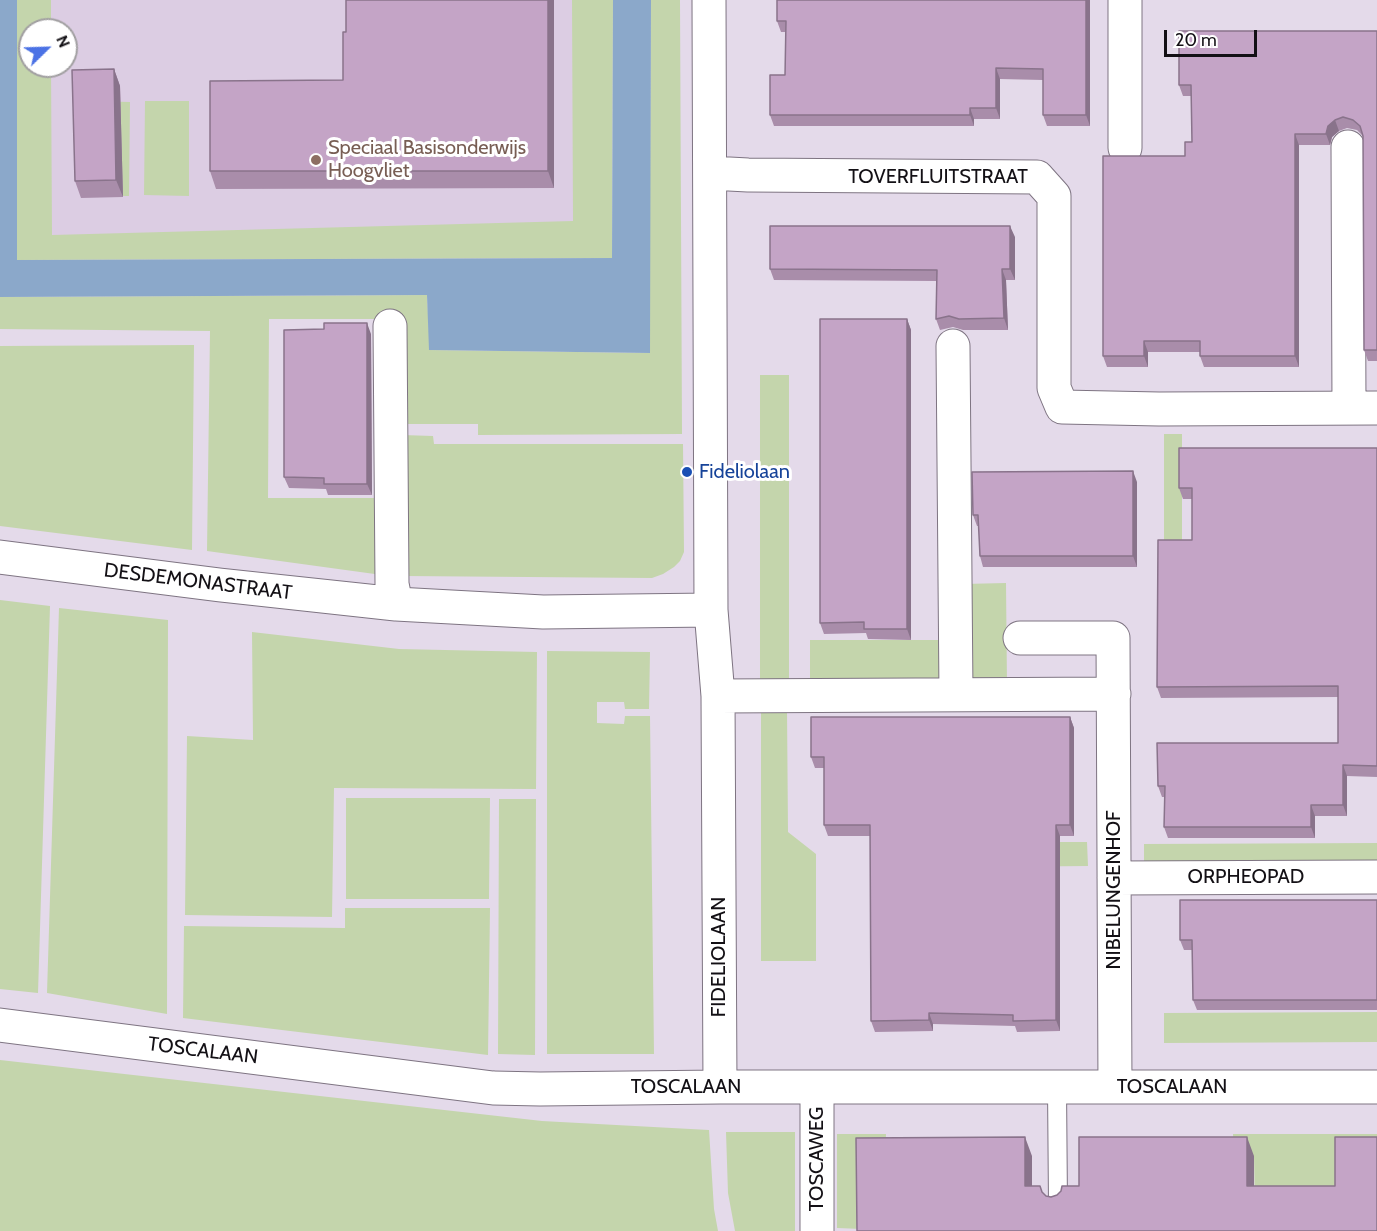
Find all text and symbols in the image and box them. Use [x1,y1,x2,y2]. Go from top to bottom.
north arrow [18,18,78,78]
scale bar [1167,18,1260,56]
text: 20 m [1175,29,1217,51]
text: N [52,33,74,50]
place label: Speciaal Basisonderwijs Hoogvliet [328,136,526,183]
marker: Speciaal Basisonderwijs Hoogvliet [309,153,323,167]
street label: TOVERFLUITSTRAAT [848,165,1028,189]
place label: Fideliolaan [699,460,790,484]
marker: Fideliolaan [680,465,694,479]
street label: DESDEMONASTRAAT [103,559,293,605]
street label: NIBELUNGENHOF [1102,811,1126,969]
street label: ORPHEOPAD [1188,865,1304,889]
street label: FIDELIOLAAN [707,897,731,1017]
street label: TOSCALAAN [147,1032,259,1070]
street label: TOSCALAAN [631,1075,741,1099]
street label: TOSCALAAN [1117,1075,1227,1099]
street label: TOSCAWEG [805,1107,829,1211]

